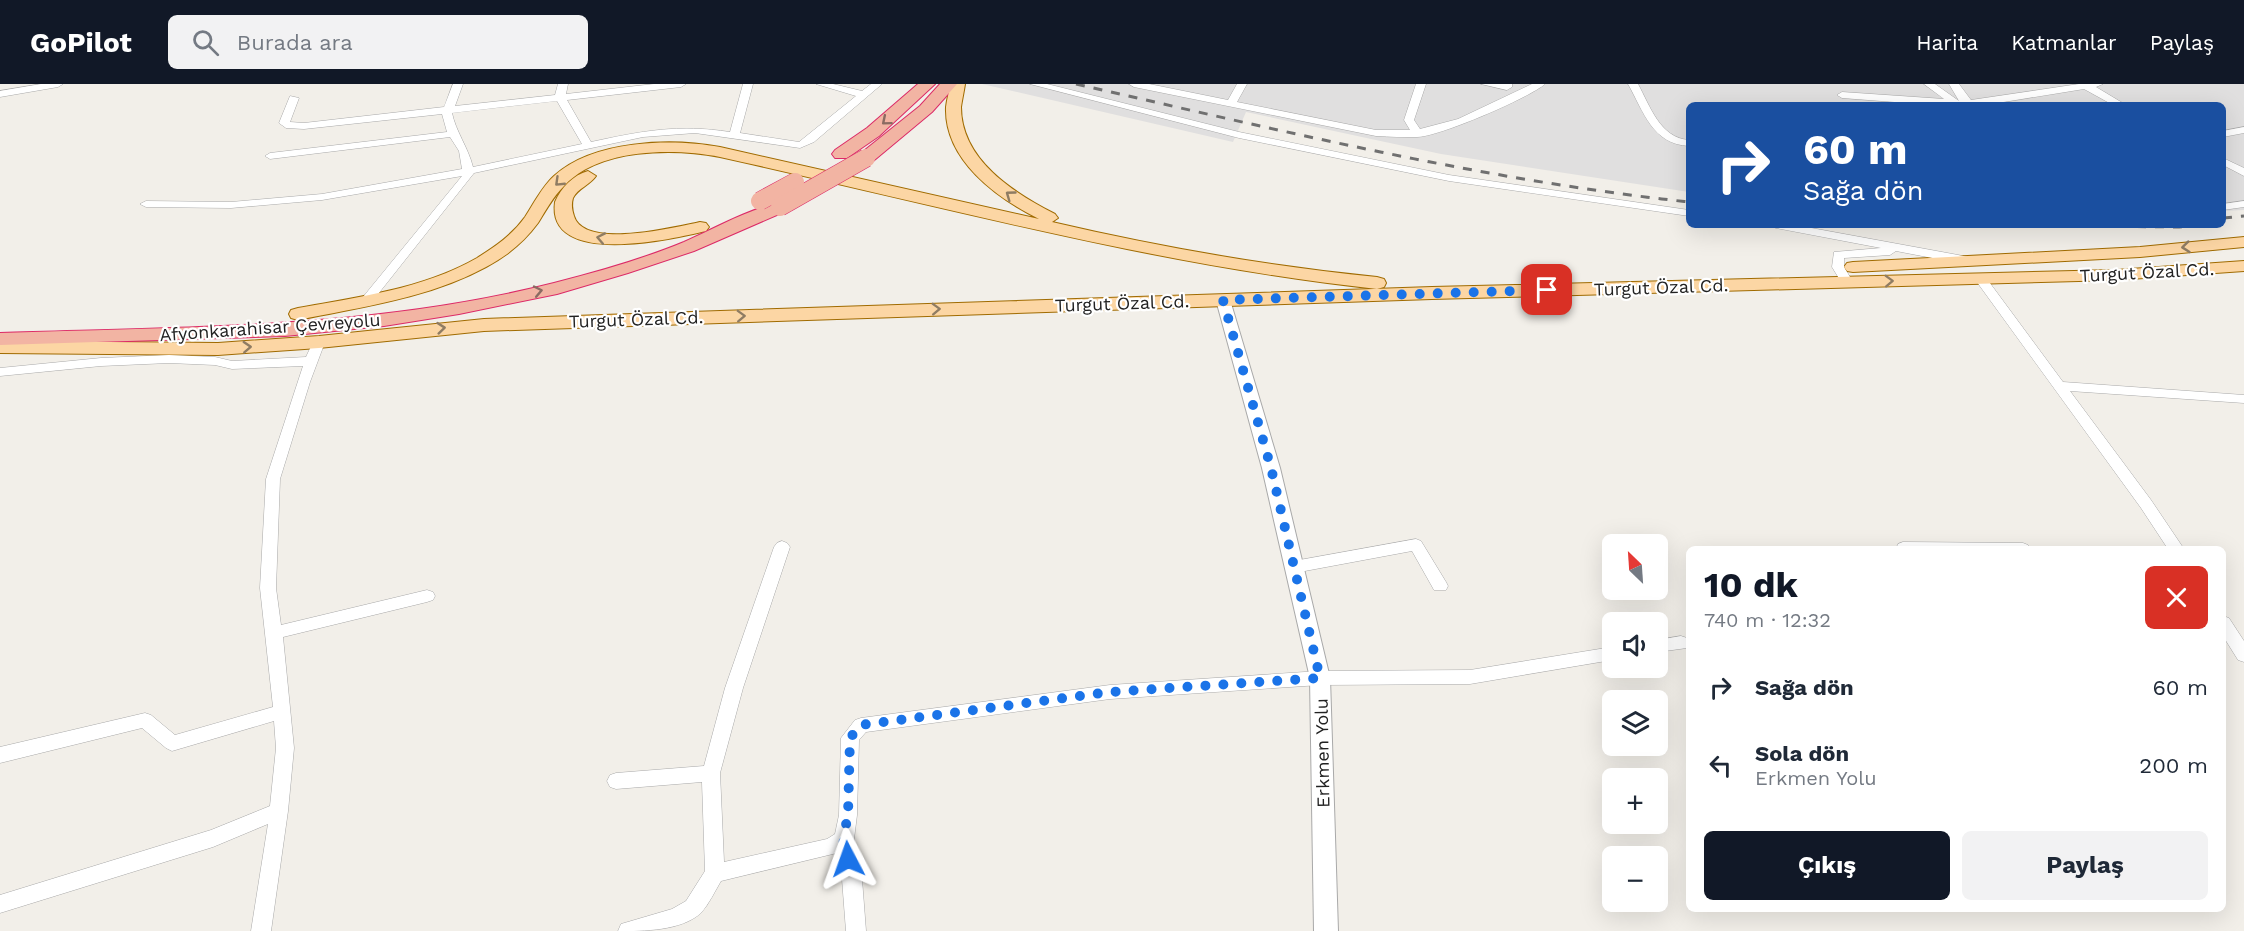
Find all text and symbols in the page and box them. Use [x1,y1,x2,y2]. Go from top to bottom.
search box [168,15,588,69]
text: GoPilot [30,26,132,59]
icon: search [189,26,222,59]
text: Burada ara [237,30,353,55]
text: Harita [1916,30,1978,55]
text: Katmanlar [2011,30,2117,55]
text: Paylaş [2150,30,2214,55]
one-way arrow [882,114,893,125]
text: 60 m [1803,125,1907,174]
icon: right [1704,126,1782,204]
one-way arrow [555,174,566,185]
text: Sağa dön [1803,175,1923,207]
one-way arrow [1005,191,1016,202]
one-way arrow [596,232,606,245]
one-way arrow [2181,240,2190,253]
street label: Turgut Özal Cd. [2079,258,2215,286]
pin [1521,264,1572,315]
icon: arrive [1530,273,1563,306]
street label: Turgut Özal Cd. [1593,274,1729,300]
one-way arrow [1885,274,1894,287]
one-way arrow [533,285,543,298]
street label: Turgut Özal Cd. [1054,290,1190,316]
one-way arrow [932,303,941,316]
street label: Turgut Özal Cd. [568,306,704,332]
street label: Afyonkarahisar Çevreyolu [159,309,381,345]
one-way arrow [737,309,746,322]
one-way arrow [437,322,446,335]
one-way arrow [243,341,252,354]
north arrow [1602,534,1668,600]
map controls [1602,534,1668,912]
text: 10 dk [1704,564,1798,606]
button: close [2145,566,2208,629]
text: 740 m · 12:32 [1704,608,1831,632]
button: sound [1602,612,1668,678]
icon: right [1704,671,1737,704]
text: Sağa dön [1755,675,1854,700]
text: 60 m [2152,675,2208,700]
button: layers [1602,690,1668,756]
street label: Erkmen Yolu [1311,698,1333,808]
text: Sola dön [1755,741,1849,766]
icon: left [1704,749,1737,782]
text: 200 m [2139,753,2208,778]
text: Erkmen Yolu [1755,766,1877,790]
button: + [1602,768,1668,834]
position arrow [816,827,880,891]
button: Çıkış [1704,831,1950,900]
button: Paylaş [1962,831,2208,900]
button: − [1602,846,1668,912]

